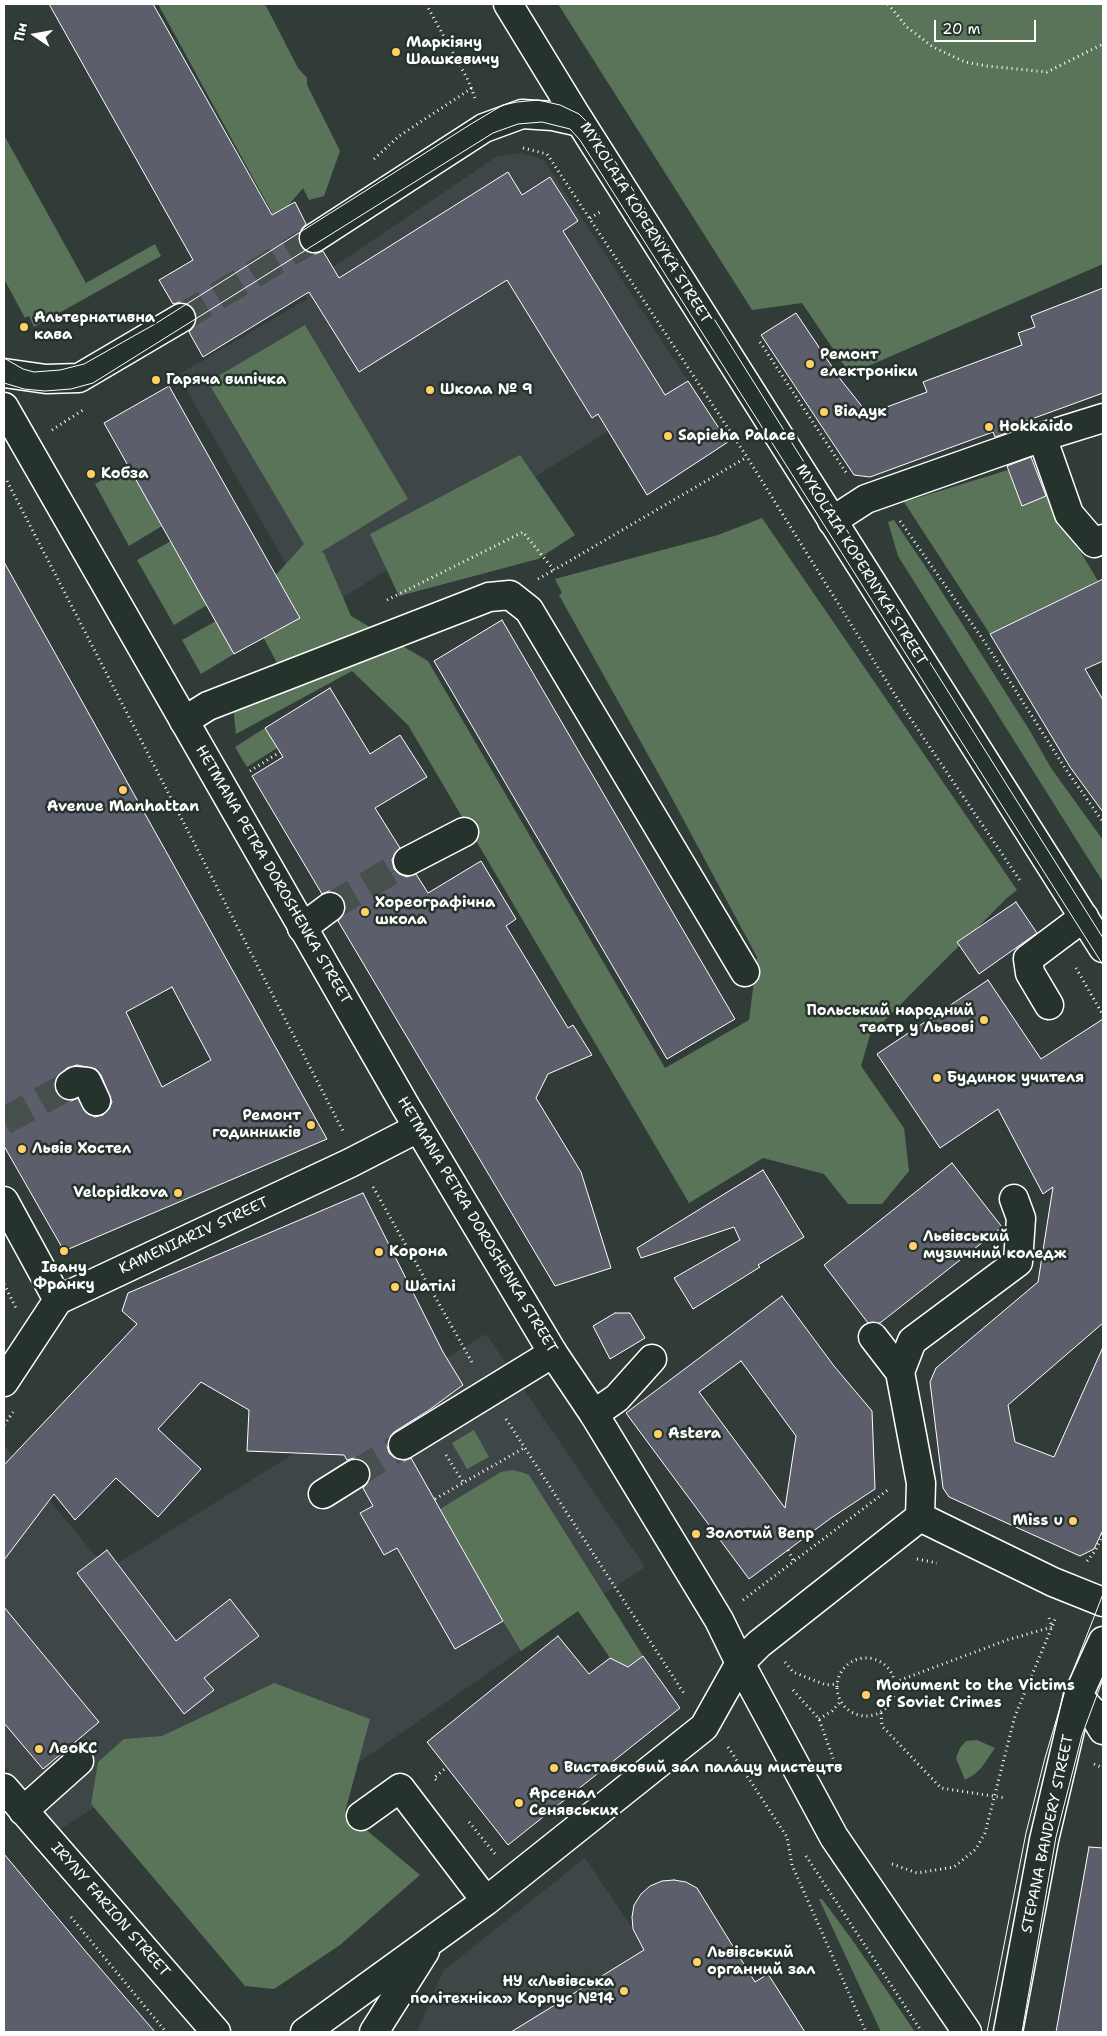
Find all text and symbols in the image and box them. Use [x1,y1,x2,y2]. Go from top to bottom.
north arrow [10,10,60,60]
scale bar [937,10,1040,42]
text: 20 m [942,19,981,39]
text: Пн [10,21,31,43]
place label: Маркіяну Шашкевичу [406,34,499,69]
marker: Маркіяну Шашкевичу [390,46,402,58]
street label: MYKOLAIA KOPERNYKA STREET [575,119,715,327]
place label: Альтернативна кава [34,309,155,344]
marker: Альтернативна кава [18,321,30,333]
place label: Ремонт електроніки [820,346,918,381]
marker: Ремонт електроніки [804,358,816,370]
place label: Гаряча випічка [166,371,286,389]
marker: Гаряча випічка [150,374,162,386]
place label: Школа № 9 [440,381,532,399]
marker: Школа № 9 [424,384,436,396]
place label: Віадук [834,403,887,421]
marker: Віадук [818,406,830,418]
place label: Hokkaido [999,418,1073,436]
marker: Hokkaido [983,421,995,433]
place label: Sapieha Palace [678,427,796,445]
marker: Sapieha Palace [662,430,674,442]
street label: MYKOLAIA KOPERNYKA STREET [791,461,931,669]
place label: Кобза [101,465,148,483]
marker: Кобза [85,468,97,480]
street label: HETMANA PETRA DOROSHENKA STREET [191,742,355,1008]
marker: Avenue Manhattan [117,784,129,796]
place label: Avenue Manhattan [47,798,199,816]
place label: Хореографічна школа [375,894,495,929]
marker: Хореографічна школа [359,906,371,918]
place label: Польський народний театр у Львові [807,1002,974,1037]
marker: Польський народний театр у Львові [978,1014,990,1026]
place label: Будинок учителя [947,1069,1084,1087]
marker: Будинок учителя [931,1072,943,1084]
street label: HETMANA PETRA DOROSHENKA STREET [393,1094,561,1356]
place label: Ремонт годинників [212,1107,301,1142]
marker: Ремонт годинників [305,1119,317,1131]
place label: Львів Хостел [32,1140,131,1158]
marker: Львів Хостел [16,1143,28,1155]
place label: Velopidkova [73,1184,168,1202]
marker: Velopidkova [172,1187,184,1199]
street label: KAMENIARIV STREET [117,1194,271,1278]
place label: Львівський музичний коледж [923,1228,1066,1263]
marker: Львівський музичний коледж [907,1240,919,1252]
place label: Корона [389,1243,447,1261]
marker: Івану Франку [58,1245,70,1257]
marker: Корона [373,1246,385,1258]
place label: Івану Франку [33,1259,95,1294]
place label: Шатілі [405,1278,456,1296]
marker: Шатілі [389,1281,401,1293]
place label: Astera [668,1425,721,1443]
marker: Astera [652,1428,664,1440]
place label: Miss u [1013,1512,1063,1530]
marker: Miss u [1067,1515,1079,1527]
place label: Золотий Вепр [706,1525,814,1543]
marker: Золотий Вепр [690,1528,702,1540]
place label: Monument to the Victims of Soviet Crimes [876,1677,1075,1712]
marker: Monument to the Victims of Soviet Crimes [860,1689,872,1701]
street label: STEPANA BANDERY STREET [1018,1733,1078,1935]
place label: ЛеоКС [49,1740,97,1758]
marker: ЛеоКС [33,1743,45,1755]
place label: Виставковий зал палацу мистецтв [564,1759,842,1777]
marker: Виставковий зал палацу мистецтв [548,1762,560,1774]
place label: Арсенал Сенявських [529,1785,618,1820]
marker: Арсенал Сенявських [513,1797,525,1809]
street label: IRYNY FARION STREET [47,1839,173,1981]
place label: Львівський органний зал [707,1944,815,1979]
marker: Львівський органний зал [691,1956,703,1968]
place label: НУ «Львівська політехніка» Корпус №14 [410,1973,614,2008]
marker: НУ «Львівська політехніка» Корпус №14 [618,1985,630,1997]

